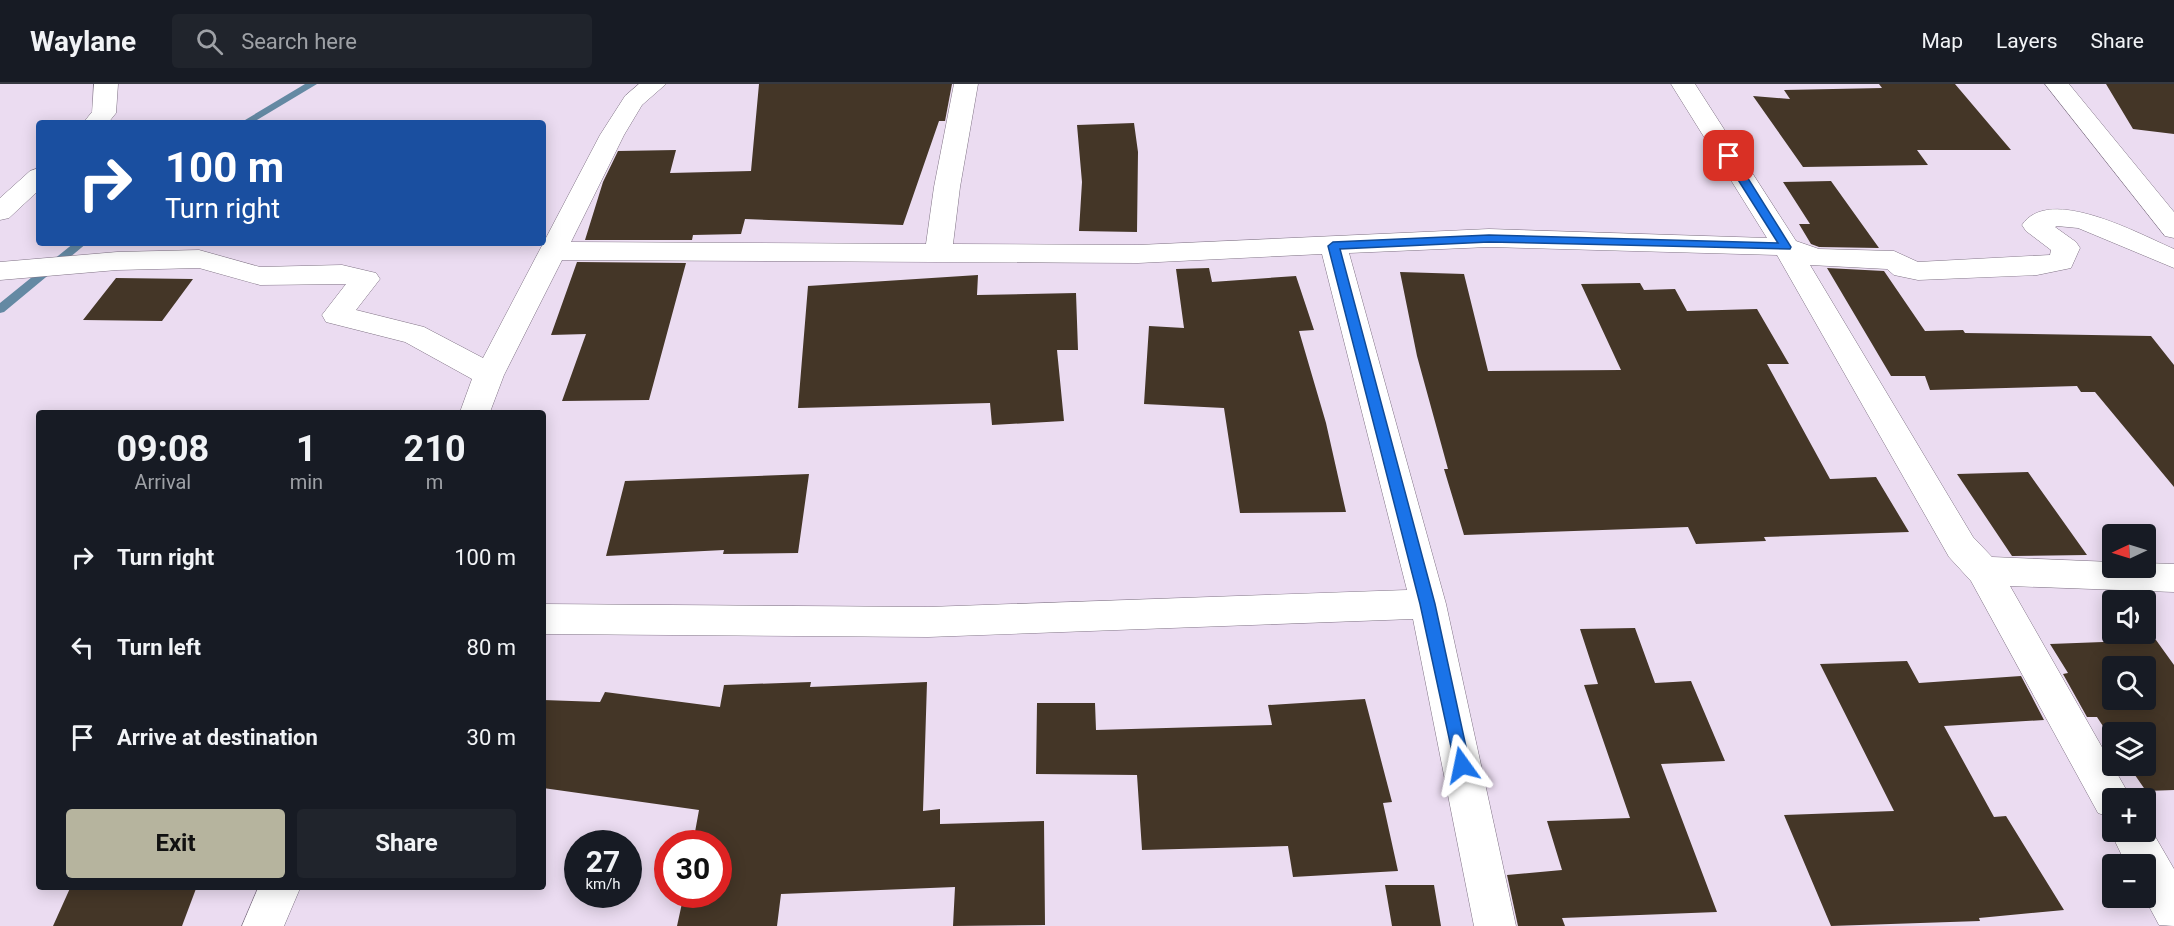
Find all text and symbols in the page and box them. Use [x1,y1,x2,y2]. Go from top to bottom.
search box [172,14,592,68]
text: Waylane [30,25,136,58]
icon: search [193,25,226,58]
text: Search here [241,29,357,54]
text: Map [1921,29,1963,53]
text: Layers [1996,29,2057,53]
text: Share [2090,29,2144,53]
pin [1703,130,1754,181]
icon: arrive [1712,139,1745,172]
text: 100 m [165,143,284,192]
icon: right [66,144,144,222]
text: Turn right [165,193,280,225]
text: 09:08 [116,428,209,470]
text: 1 [296,428,317,470]
text: 210 [404,428,466,470]
text: Arrival [134,470,191,494]
text: min [290,470,323,494]
text: m [426,470,443,494]
north arrow [2102,524,2156,578]
map controls [2102,524,2156,908]
icon: right [66,541,99,574]
text: Turn right [117,545,214,570]
text: 100 m [454,545,516,570]
button: sound [2102,590,2156,644]
icon: left [66,631,99,664]
text: Turn left [117,635,201,660]
text: 80 m [467,635,516,660]
button: search [2102,656,2156,710]
icon: arrive [66,721,99,754]
button: layers [2102,722,2156,776]
text: Arrive at destination [117,725,318,750]
text: 30 m [467,725,516,750]
position arrow [1430,733,1494,797]
button: + [2102,788,2156,842]
button: Exit [66,809,285,878]
button: Share [297,809,516,878]
speed limit sign: 30 [654,830,732,908]
text: 27 [586,844,620,879]
button: − [2102,854,2156,908]
text: km/h [585,875,621,893]

